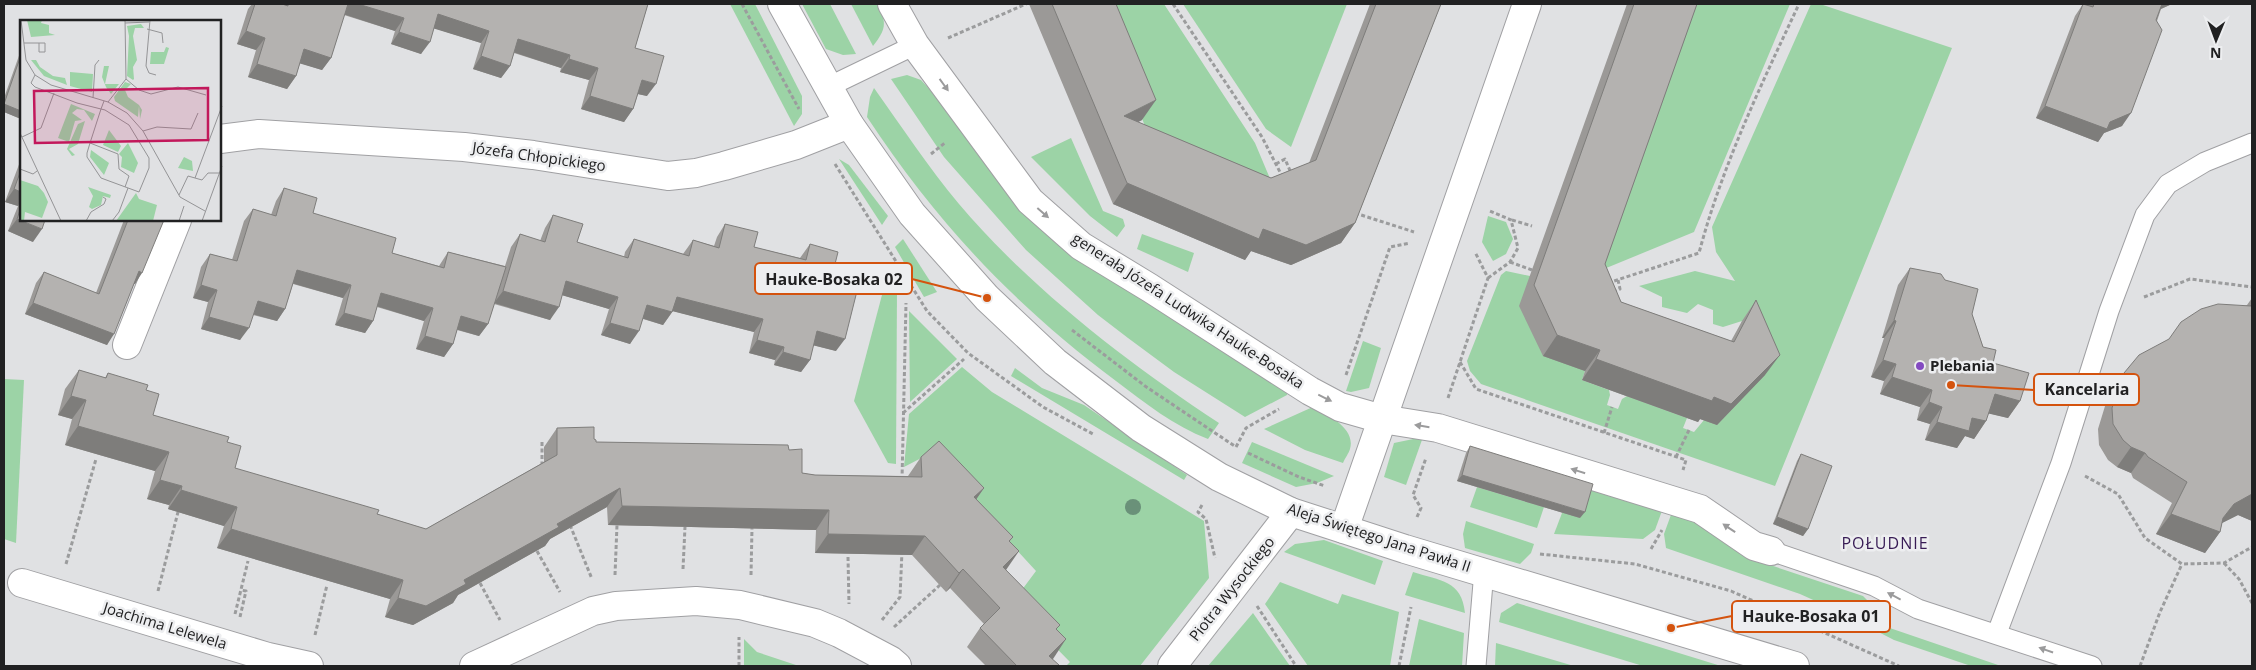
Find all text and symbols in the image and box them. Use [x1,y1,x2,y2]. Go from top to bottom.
north arrow [2191,15,2241,65]
inset map [20,20,221,221]
text: N [2210,44,2222,63]
one-way arrow [939,78,949,92]
street label: Józefa Chłopickiego [469,136,607,175]
one-way arrow [1037,207,1049,219]
street label: generała Józefa Ludwika Hauke-Bosaka [1069,228,1308,393]
callout: Hauke-Bosaka 02 [755,263,912,294]
text: Hauke-Bosaka 02 [765,268,903,290]
place label: Plebania [1930,355,1995,375]
marker: Plebania [1914,360,1926,372]
callout: Kancelaria [2034,374,2139,405]
text: Kancelaria [2045,378,2129,400]
one-way arrow [1318,394,1332,402]
one-way arrow [1414,421,1430,429]
one-way arrow [1570,467,1585,475]
street label: Aleja Świętego Jana Pawła II [1285,498,1474,576]
one-way arrow [1722,524,1735,533]
street label: Piotra Wysockiego [1184,532,1278,645]
district label: POŁUDNIE [1841,532,1929,554]
one-way arrow [1887,592,1901,600]
street label: Joachima Lelewela [99,596,230,653]
callout: Hauke-Bosaka 01 [1732,601,1890,632]
text: Hauke-Bosaka 01 [1742,605,1880,627]
one-way arrow [2039,646,2054,653]

